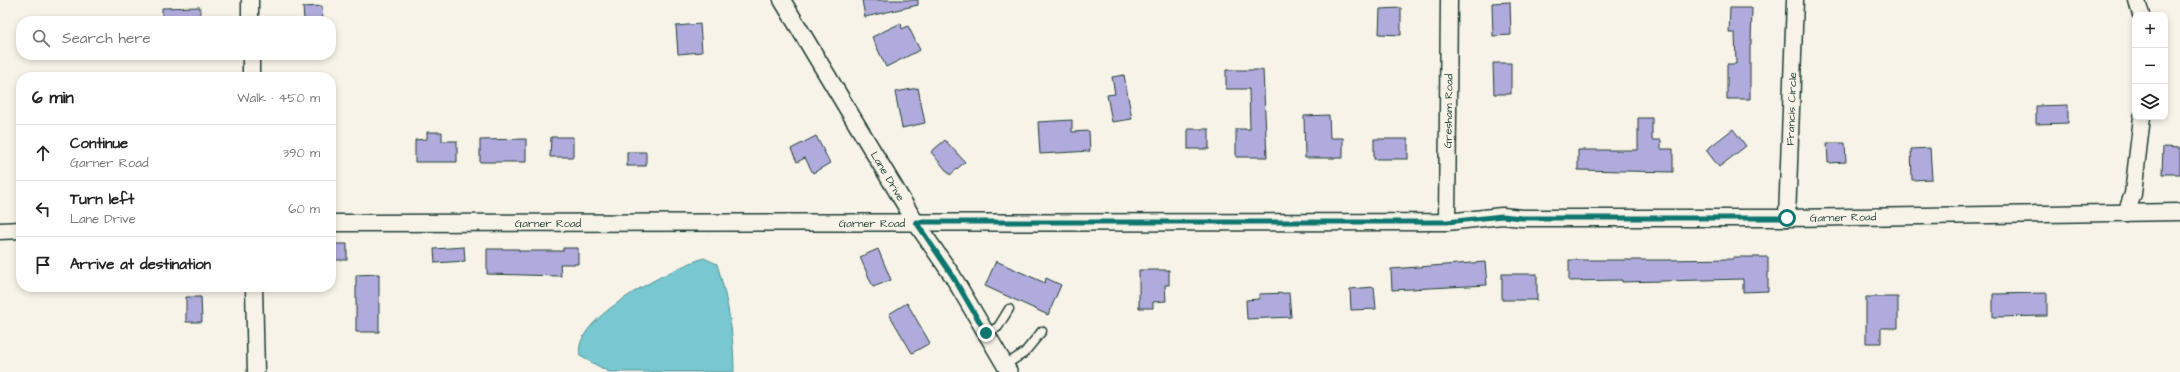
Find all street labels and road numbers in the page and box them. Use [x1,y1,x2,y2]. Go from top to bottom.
street label: Francis Circle [1783,72,1800,146]
street label: Gresham Road [1440,73,1457,148]
street label: Lane Drive [867,149,908,204]
street label: Garner Road [1810,209,1877,226]
street label: Garner Road [515,216,582,231]
street label: Garner Road [839,216,906,231]

